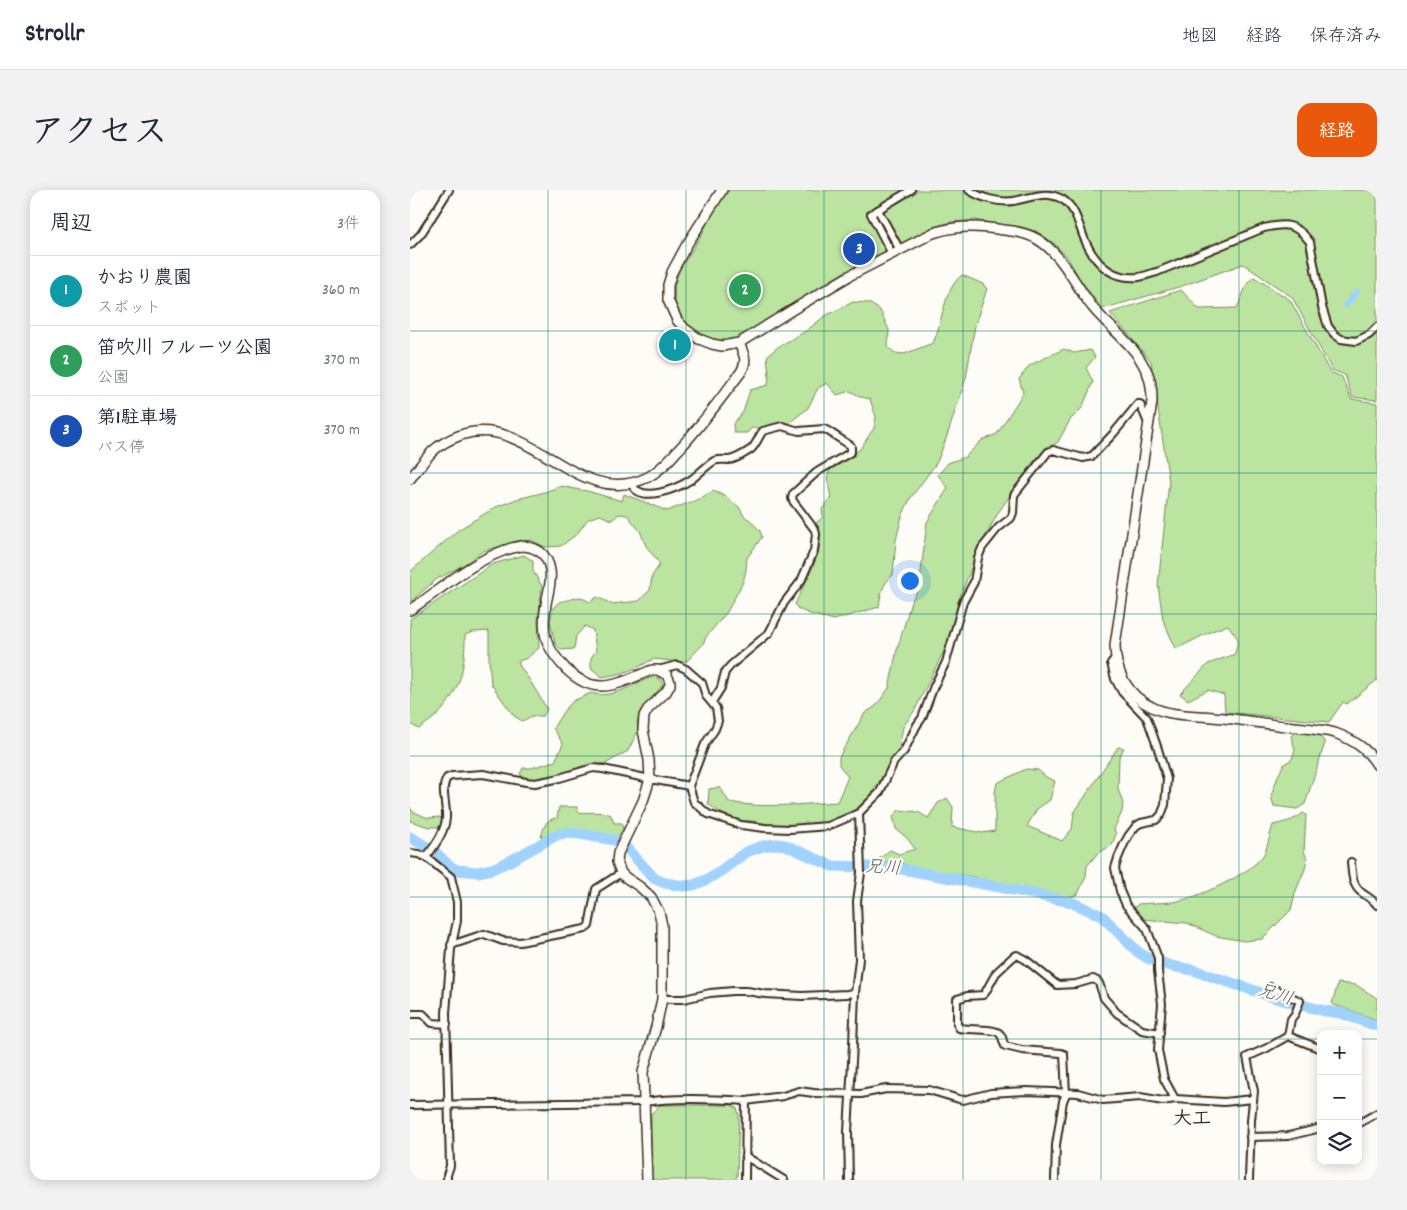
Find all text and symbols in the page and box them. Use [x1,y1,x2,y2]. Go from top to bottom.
text: Strollr [25,18,84,52]
text: 地図 [1182,25,1218,50]
text: 経路 [1246,25,1282,50]
text: 保存済み [1310,25,1382,50]
button: 経路 [1297,103,1377,157]
text: アクセス [30,110,168,160]
text: 周辺 [50,210,92,240]
text: 3件 [337,213,360,236]
pin: 3 [843,230,875,268]
text: かおり農園 [97,266,192,293]
pin: 2 [729,271,761,309]
text: 1 [64,279,68,302]
text: 360 m [322,279,360,302]
text: スポット [97,297,161,320]
pin: 1 [659,326,691,364]
text: 笛吹川 フルーツ公園 [97,336,272,363]
text: 2 [63,349,70,372]
text: 370 m [323,349,360,372]
text: 公園 [97,367,129,390]
text: 第1駐車場 [97,406,177,433]
text: 3 [62,419,70,442]
text: 370 m [323,419,360,442]
text: バス停 [97,437,145,460]
your location [897,568,923,594]
water label: 兄川 [864,855,902,883]
water label: 兄川 [1254,979,1296,1013]
map controls [1317,1030,1362,1165]
button: + [1317,1030,1362,1075]
button: − [1317,1075,1362,1120]
district label: 大工 [1173,1107,1211,1134]
button: layers [1317,1120,1362,1165]

